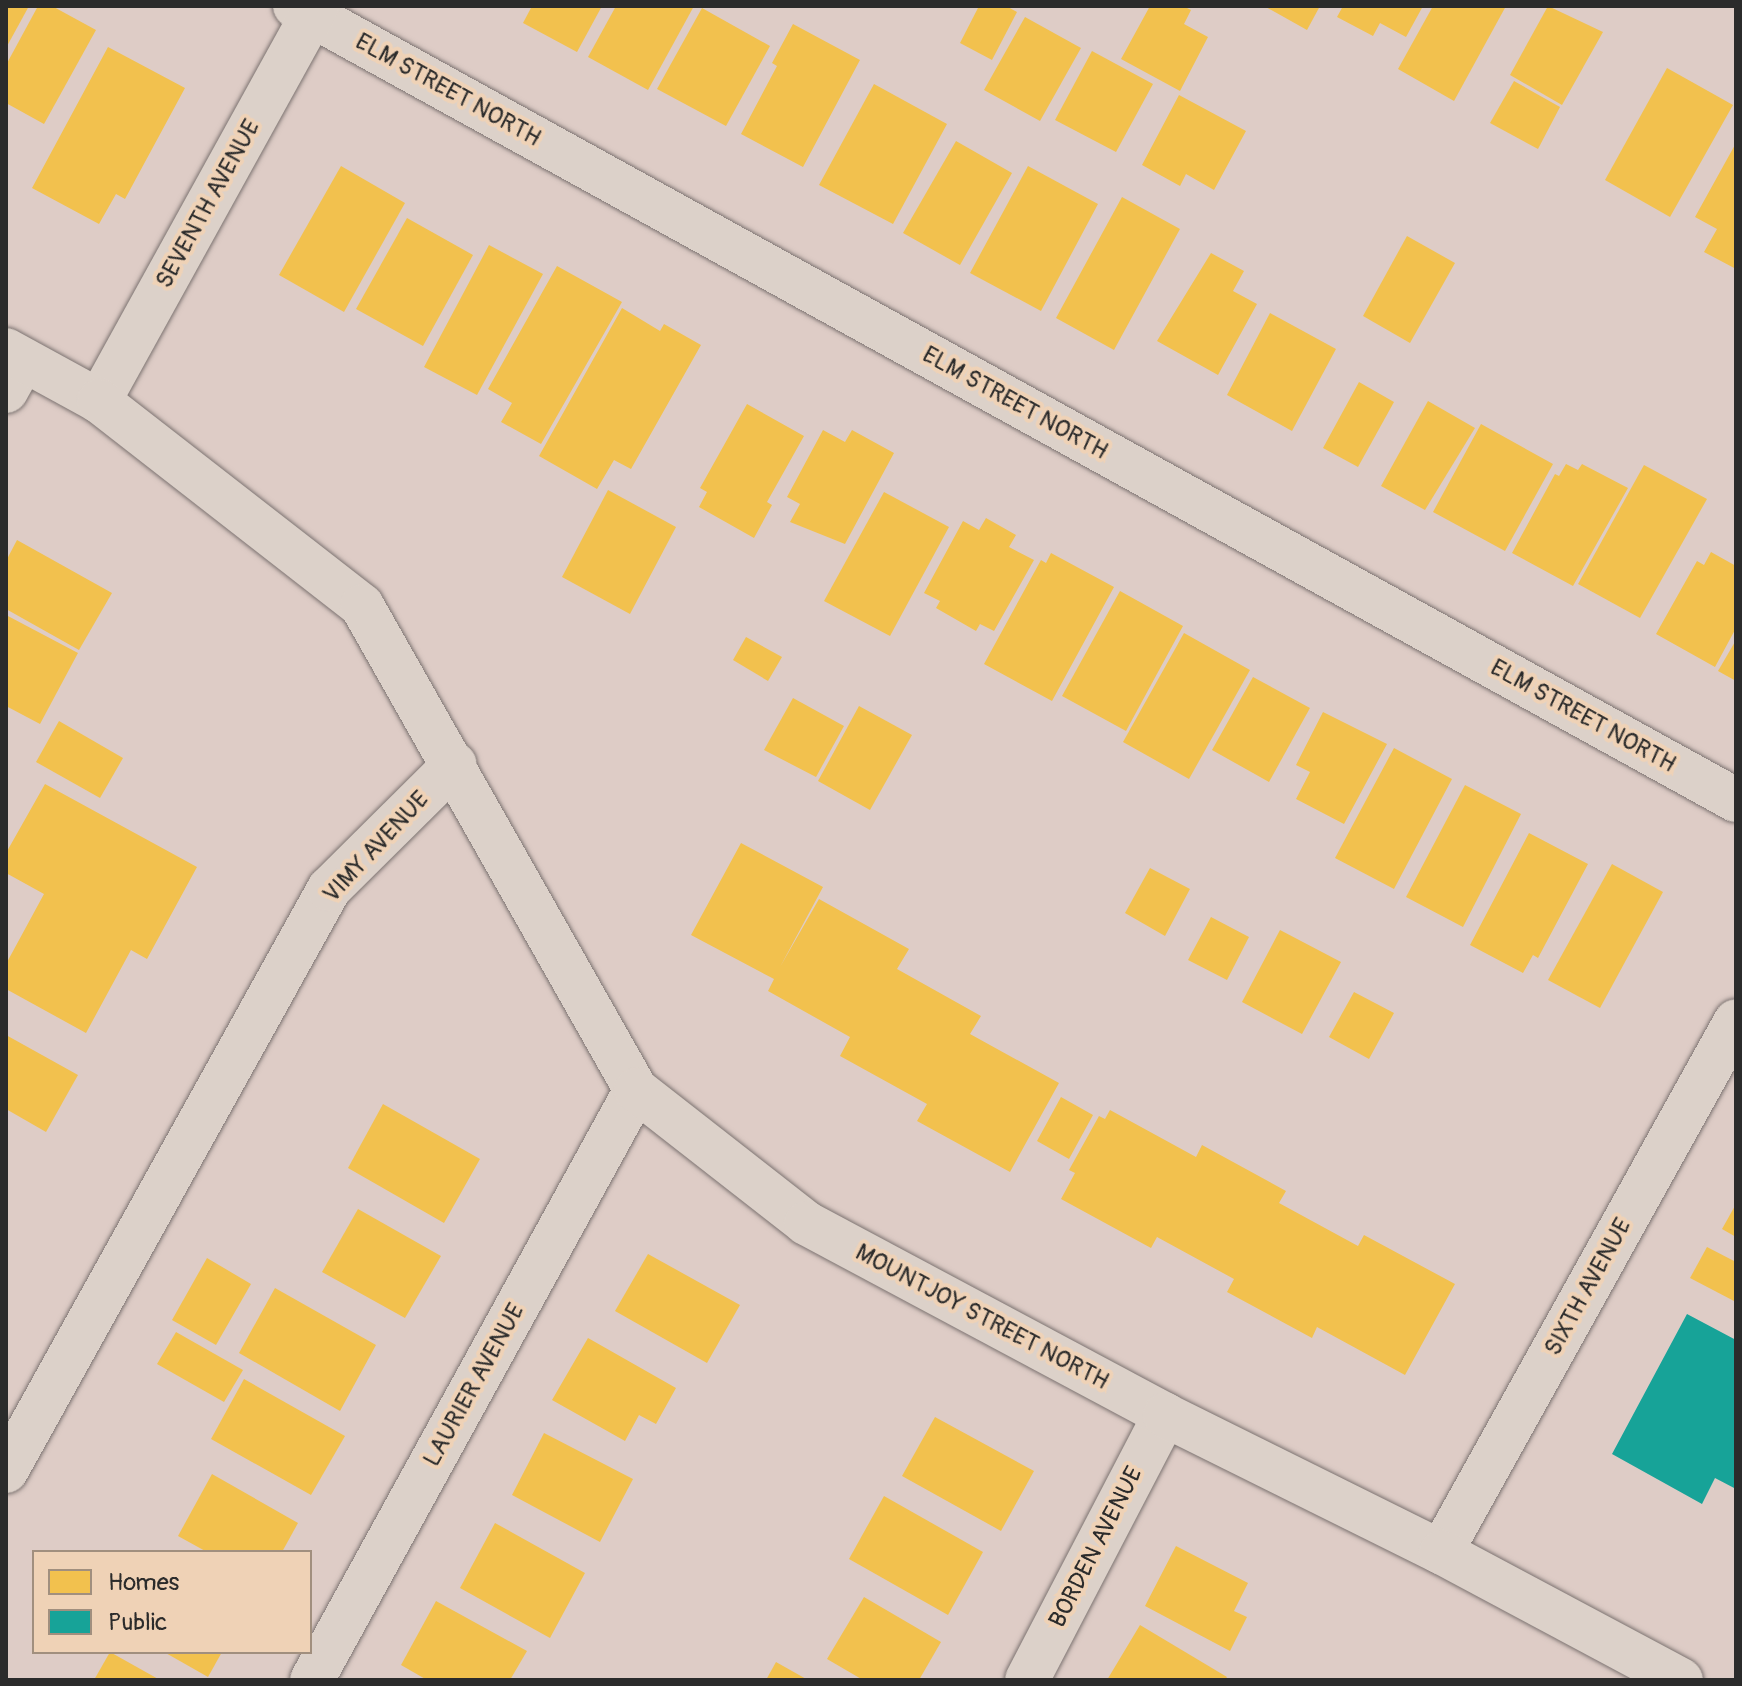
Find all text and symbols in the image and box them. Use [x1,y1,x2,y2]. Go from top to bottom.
street label: ELM STREET NORTH [350,27,546,153]
street label: SEVENTH AVENUE [150,115,266,293]
street label: ELM STREET NORTH [917,340,1113,466]
street label: ELM STREET NORTH [1485,653,1681,779]
street label: VIMY AVENUE [317,785,435,909]
street label: SIXTH AVENUE [1538,1213,1638,1361]
street label: MOUNTJOY STREET NORTH [851,1238,1113,1396]
street label: LAURIER AVENUE [417,1299,531,1471]
street label: BORDEN AVENUE [1043,1462,1149,1632]
legend [32,1550,312,1654]
text: Homes [108,1568,179,1597]
text: Public [108,1608,167,1637]

